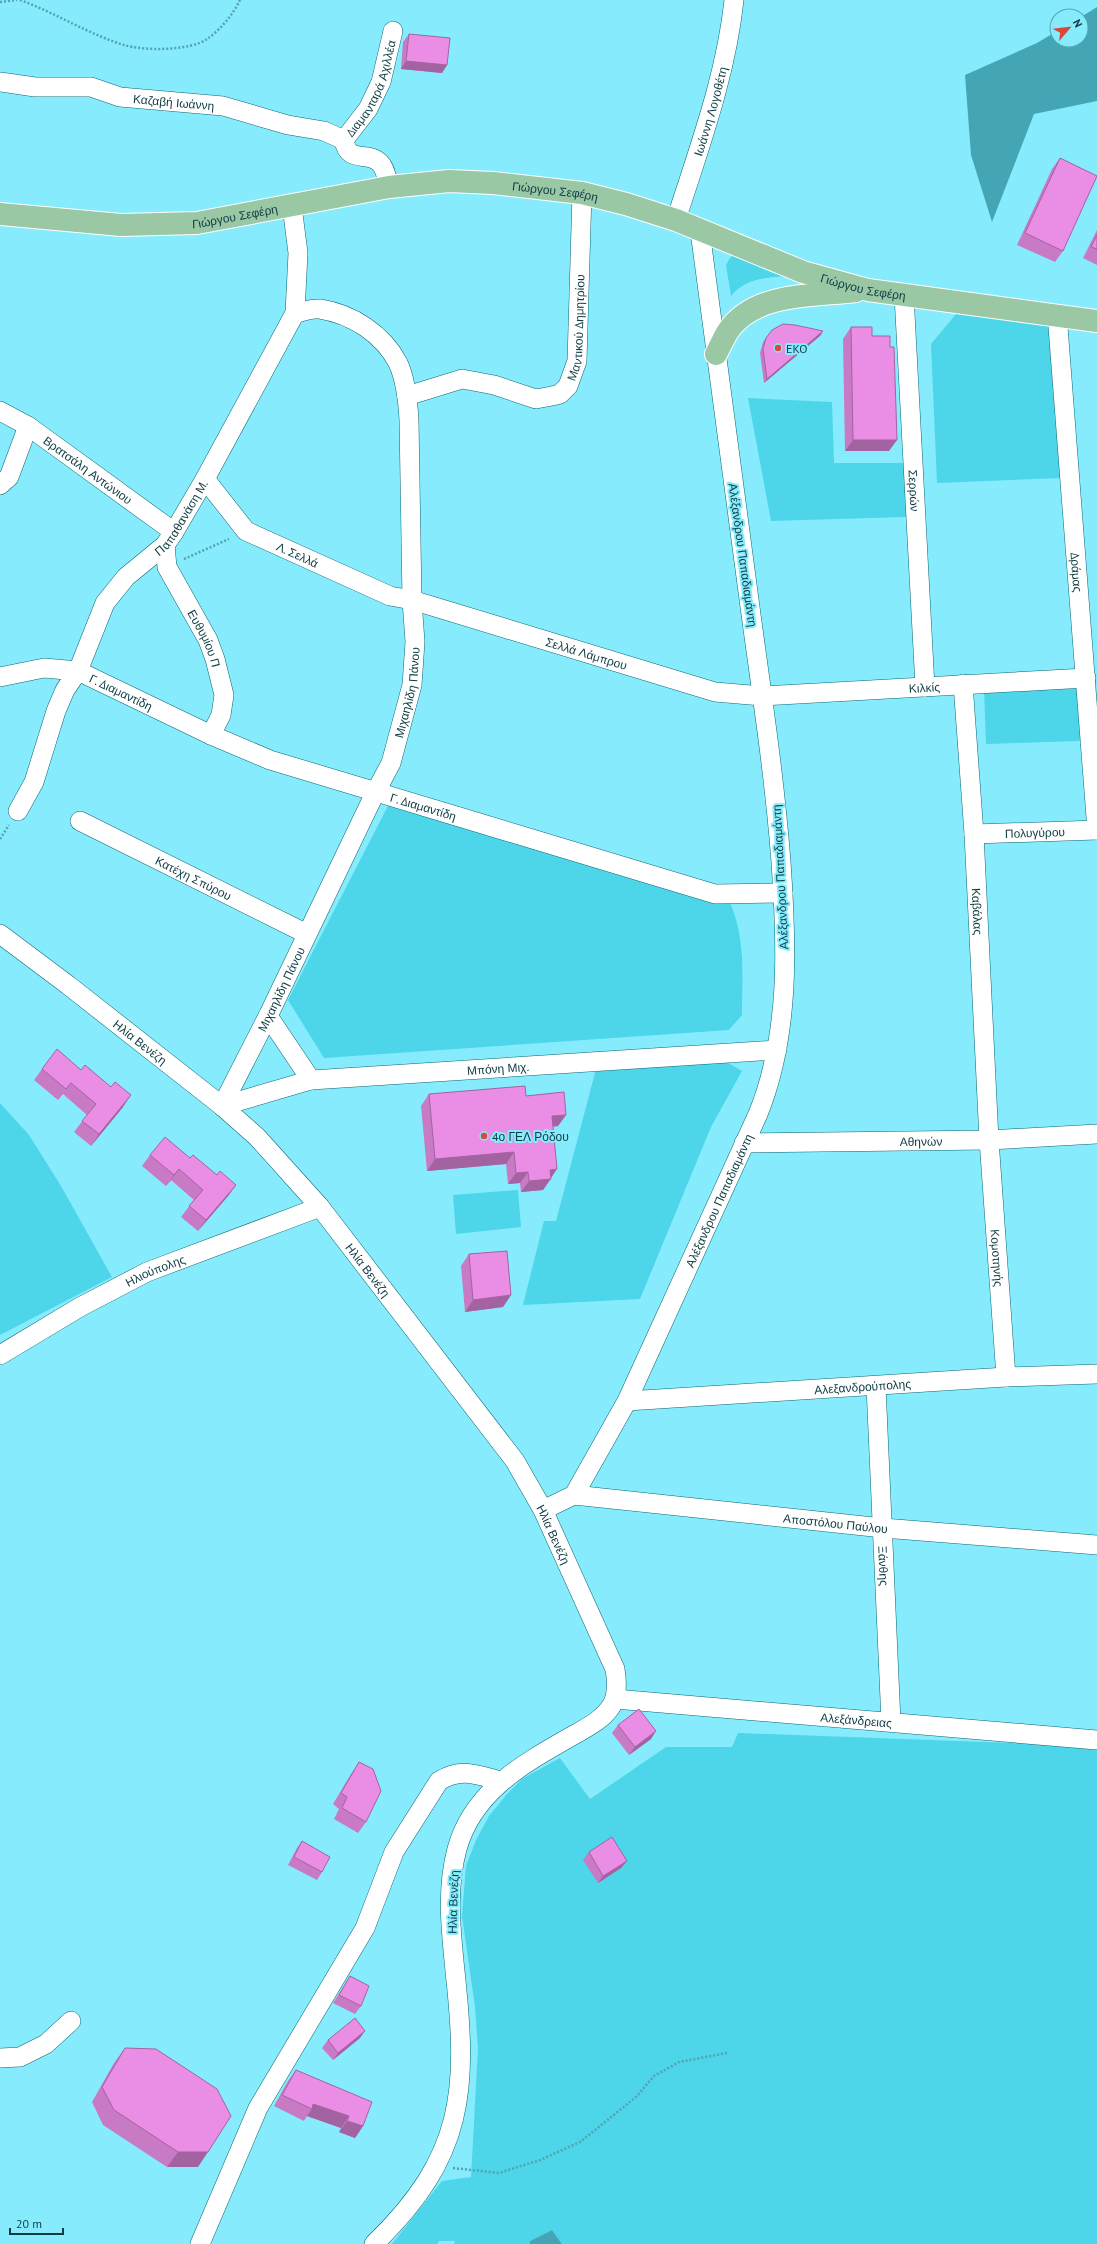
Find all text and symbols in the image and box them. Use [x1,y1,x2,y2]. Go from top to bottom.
north arrow [1049,8,1089,48]
text: N [1070,17,1086,30]
street label: Διαμανταρά Αχιλλέα [342,38,398,139]
street label: Ιωάννη Λογοθέτη [690,65,730,158]
street label: Καζαβή Ιωάννη [133,91,215,113]
street label: Γιώργου Σεφέρη [511,178,600,204]
street label: Γιώργου Σεφέρη [192,201,279,231]
street label: Γιώργου Σεφέρη [819,270,907,303]
street label: Μαντικού Δημητρίου [563,274,587,383]
place label: EKO [786,341,807,356]
marker: EKO [773,343,783,353]
street label: Βρατσάλη Αντώνιου [41,432,135,507]
street label: Σερρών [906,469,923,512]
street label: Παπαθανάση Μ. [151,477,210,558]
street label: Αλέξανδρου Παπαδιαμάντη [725,482,761,628]
street label: Λ. Σελλά [274,538,321,570]
street label: Δράμας [1068,552,1086,593]
street label: Ευθυμίου Π [185,607,224,669]
street label: Σελλά Λάμπρου [544,634,629,672]
street label: Μιχαηλίδη Πάνου [391,647,422,739]
street label: Γ. Διαμαντίδη [87,670,155,713]
street label: Κιλκίς [908,679,941,695]
street label: Γ. Διαμαντίδη [389,789,458,823]
street label: Αλέξανδρου Παπαδιαμάντη [769,804,791,950]
street label: Πολυγύρου [1005,824,1065,840]
street label: Κατέχη Σπύρου [153,852,234,903]
street label: Καβάλας [969,888,986,936]
street label: Μιχαηλίδη Πάνου [254,944,308,1034]
street label: Ηλία Βενέζη [111,1016,170,1068]
street label: Μπόνη Μιχ. [466,1058,529,1077]
place label: 4ο ΓΕΛ Ρόδου [492,1129,569,1144]
marker: 4ο ΓΕΛ Ρόδου [479,1131,489,1141]
street label: Αλέξανδρου Παπαδιαμάντη [682,1131,756,1269]
street label: Αθηνών [900,1133,942,1149]
street label: Κομοτηνής [988,1229,1007,1287]
street label: Ηλία Βενέζη [343,1240,394,1300]
street label: Ηλιούπολης [123,1251,187,1290]
street label: Αλεξανδρούπολης [814,1376,912,1397]
street label: Ηλία Βενέζη [534,1502,574,1566]
street label: Αποστόλου Παύλου [783,1510,888,1536]
street label: Ξάνθης [876,1546,892,1586]
street label: Αλεξάνδρειας [820,1709,893,1730]
street label: Ηλία Βενέζη [444,1870,462,1934]
scale bar [10,2210,63,2236]
text: 20 m [16,2216,42,2231]

